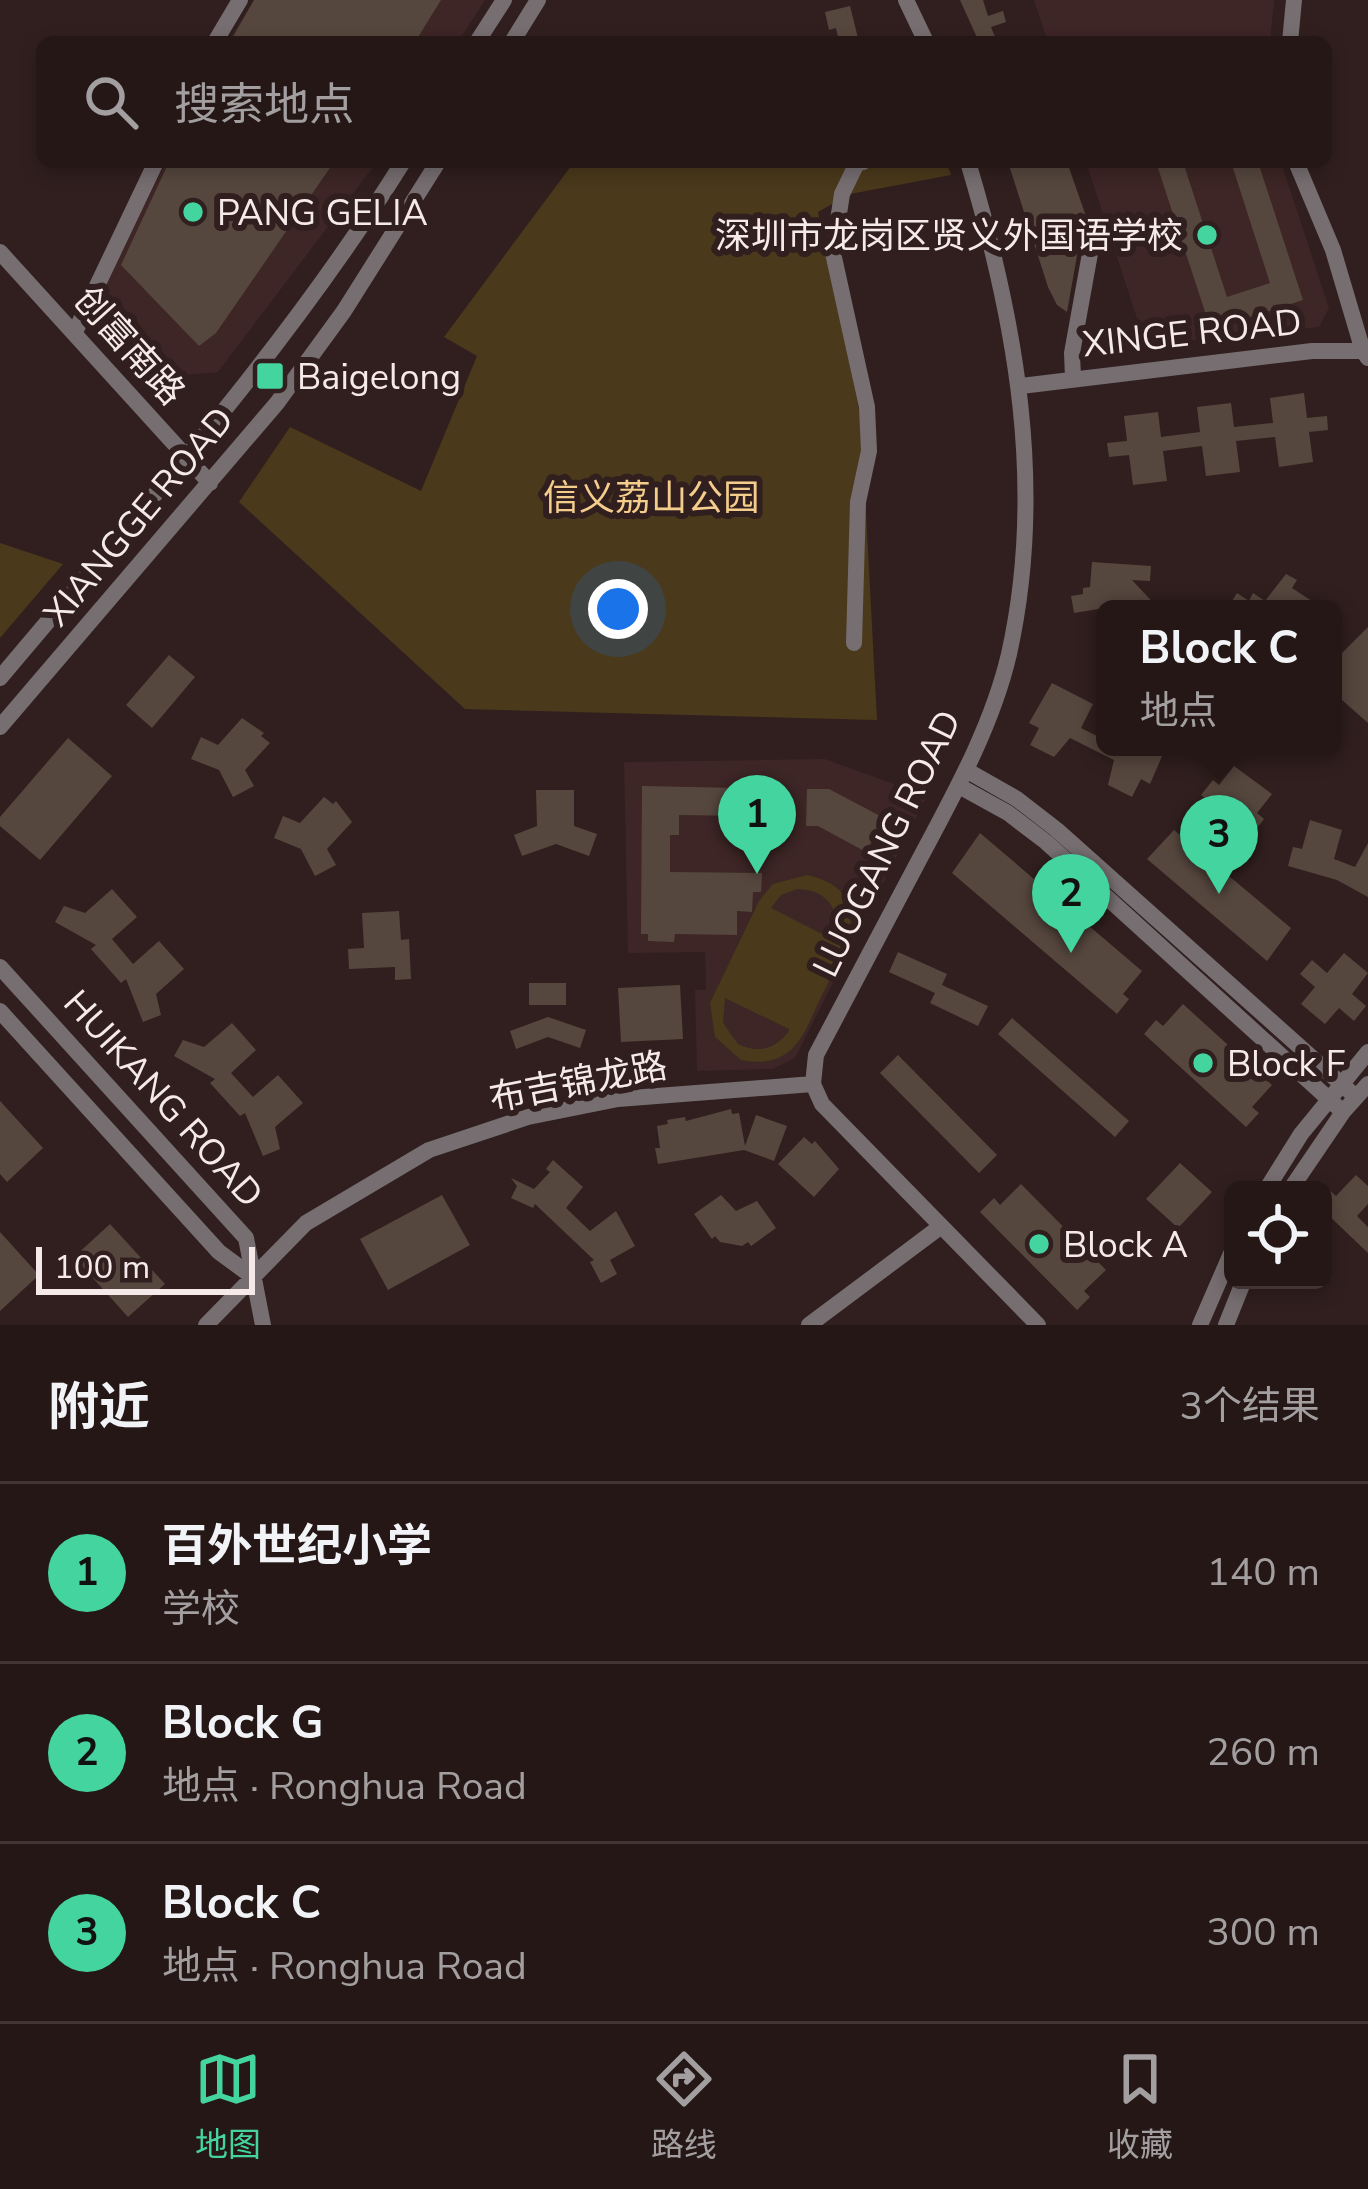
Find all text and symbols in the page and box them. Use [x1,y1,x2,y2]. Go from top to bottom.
search box [36,36,1332,168]
icon: search [78,69,144,135]
text: 搜索地点 [174,75,354,136]
place label: PANG GELIA [217,189,428,238]
marker: PANG GELIA [180,199,206,225]
place label: 深圳市龙岗区贤义外国语学校 [715,212,1183,261]
marker: 深圳市龙岗区贤义外国语学校 [1194,222,1220,248]
street label: 创富南路 [62,276,195,416]
street label: XINGE ROAD [1080,298,1304,369]
place label: Baigelong [297,353,461,402]
marker: Baigelong [254,360,286,392]
street label: XIANGGE ROAD [33,397,245,637]
park label: 信义荔山公园 [543,474,759,523]
your location [588,579,648,639]
popup [1096,600,1342,756]
text: Block C [1139,618,1299,679]
text: 地点 [1139,685,1217,738]
street label: LUOGANG ROAD [802,702,973,985]
pin: 1 [718,775,796,874]
pin: 3 [1180,795,1258,894]
pin: 2 [1032,854,1110,953]
street label: HUIKANG ROAD [52,980,274,1218]
place label: Block F [1227,1040,1345,1089]
street label: 布吉锦龙路 [485,1041,671,1124]
marker: Block F [1190,1050,1216,1076]
map controls [1224,1181,1332,1289]
button: locate [1224,1181,1332,1289]
place label: Block A [1063,1221,1188,1270]
marker: Block A [1026,1231,1052,1257]
scale bar [36,1241,255,1294]
text: 100 m [54,1245,150,1290]
text: 附近 [48,1372,150,1442]
text: 3个结果 [1180,1380,1320,1433]
text: 百外世纪小学 [162,1516,432,1577]
text: 1 [75,1546,99,1599]
text: 140 m [1206,1546,1320,1599]
text: 学校 [162,1583,240,1636]
text: Block G [162,1693,324,1754]
text: 2 [75,1726,99,1779]
text: 260 m [1206,1726,1320,1779]
text: 地点 · Ronghua Road [162,1760,527,1813]
text: Block C [162,1873,321,1934]
text: 3 [75,1906,99,1959]
text: 300 m [1206,1906,1320,1959]
text: 地点 · Ronghua Road [162,1940,527,1993]
tab: 地图 [195,2046,261,2168]
tab: 路线 [651,2046,717,2168]
tab: 收藏 [1107,2046,1173,2168]

